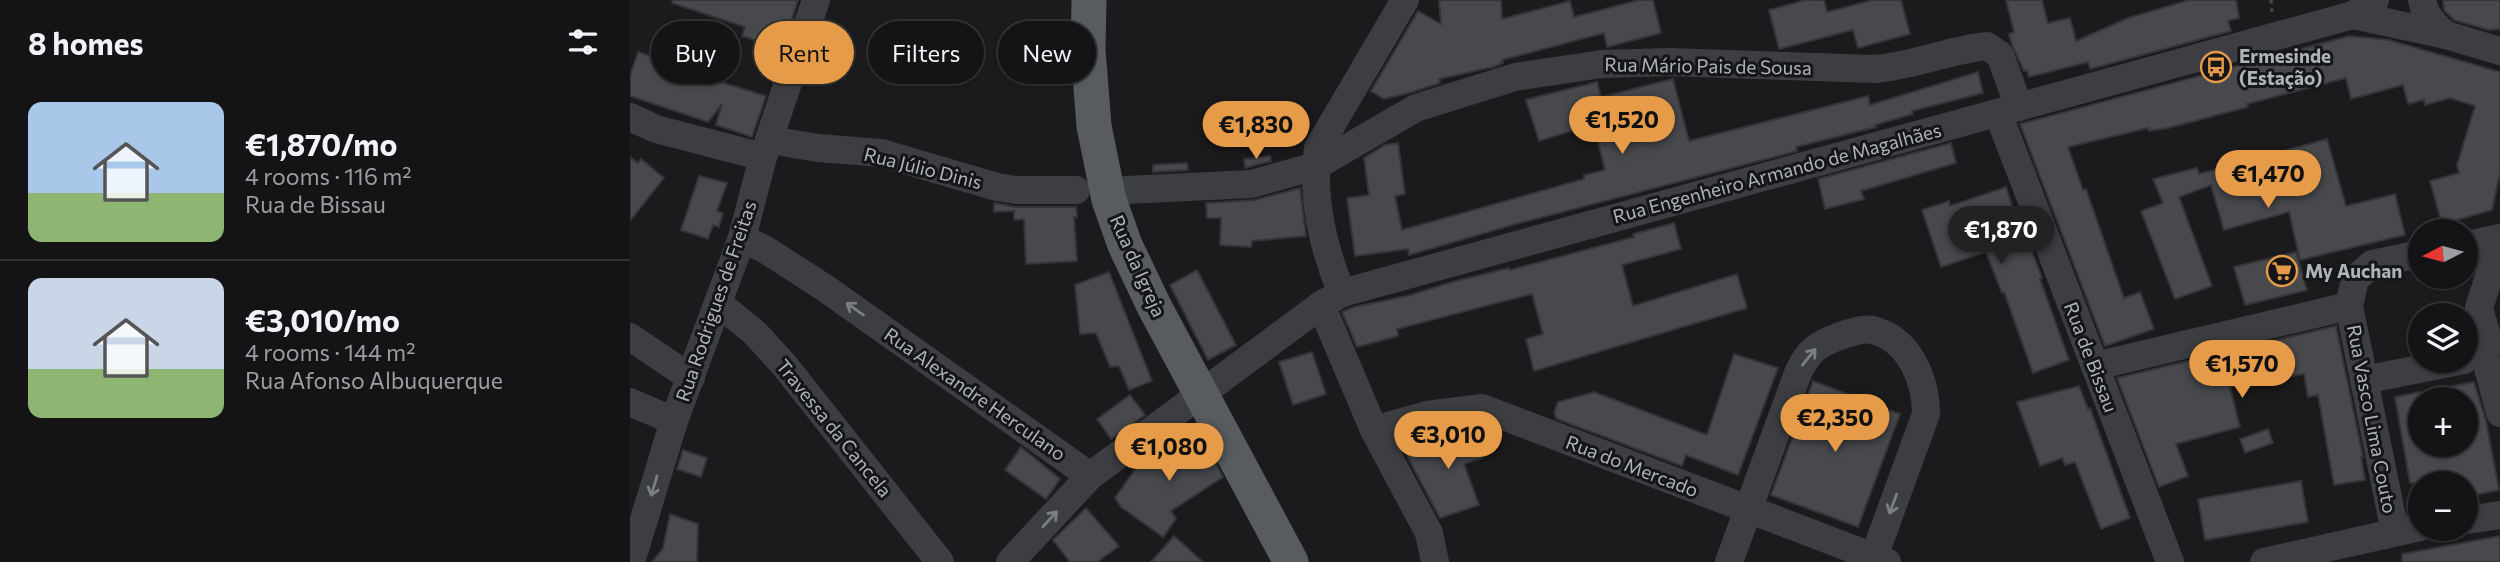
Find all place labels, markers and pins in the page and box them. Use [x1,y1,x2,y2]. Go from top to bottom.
place label: Ermesinde (Estação) [2239,44,2331,89]
bus stop icon: Ermesinde (Estação) [2199,50,2233,84]
pin: €1,520 [1565,96,1679,156]
pin: €1,830 [1199,102,1313,161]
pin: €1,470 [2211,150,2325,210]
pin: €1,870 [1944,206,2058,266]
supermarket icon: My Auchan [2265,254,2299,288]
place label: My Auchan [2305,259,2402,282]
pin: €1,570 [2185,340,2299,400]
pin: €2,350 [1778,394,1892,454]
pin: €3,010 [1391,412,1505,471]
pin: €1,080 [1112,424,1226,483]

